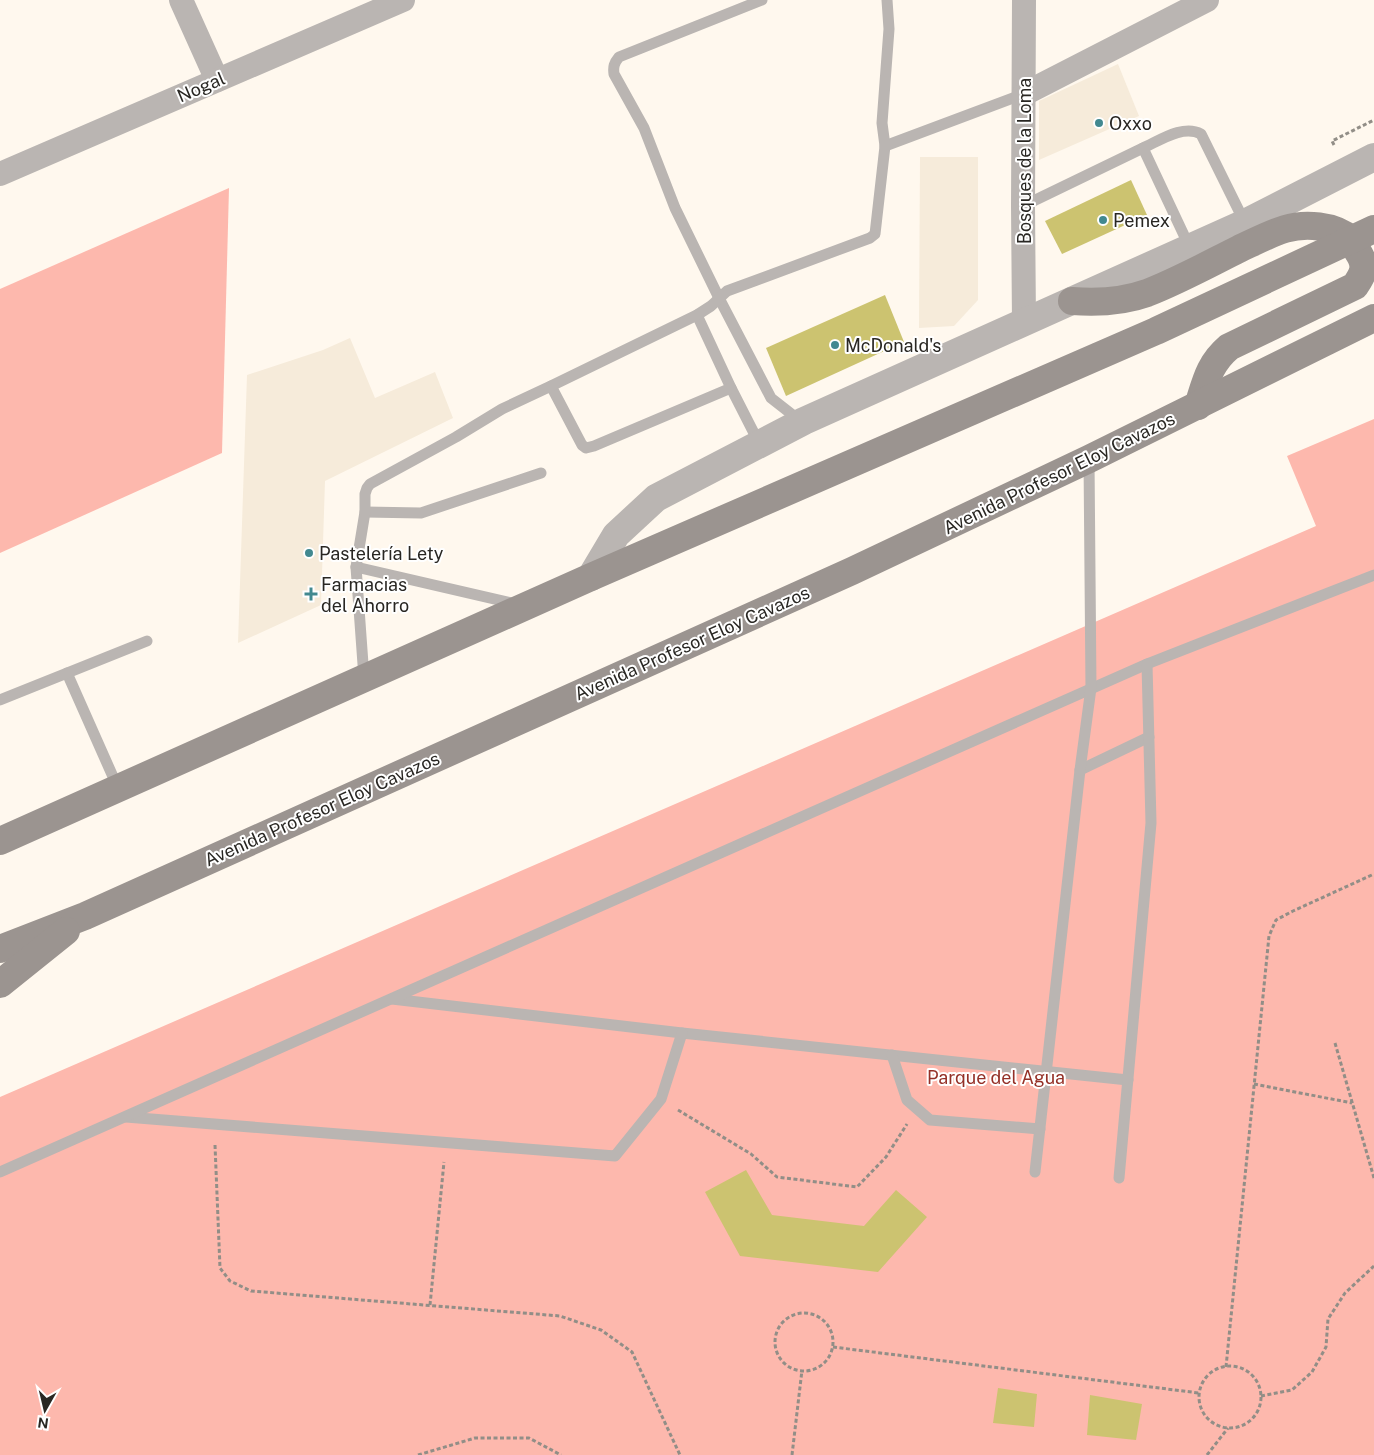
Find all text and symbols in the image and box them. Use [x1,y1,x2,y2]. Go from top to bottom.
street label: Nogal [174,68,228,106]
street label: Bosques de la Loma [1014,78,1035,244]
place label: Oxxo [1109,113,1152,134]
marker: Oxxo [1093,117,1105,129]
place label: Pemex [1113,210,1170,231]
marker: Pemex [1097,214,1109,226]
place label: McDonald's [845,335,941,356]
marker: McDonald's [829,339,841,351]
street label: Avenida Profesor Eloy Cavazos [940,408,1178,538]
place label: Pastelería Lety [319,543,444,564]
marker: Pastelería Lety [303,547,315,559]
place label: Farmacias del Ahorro [321,574,409,616]
street label: Avenida Profesor Eloy Cavazos [571,582,813,704]
marker: Farmacias del Ahorro [305,588,317,600]
street label: Avenida Profesor Eloy Cavazos [201,748,443,870]
park label: Parque del Agua [927,1067,1065,1088]
north arrow [20,1385,70,1435]
text: N [37,1414,50,1432]

